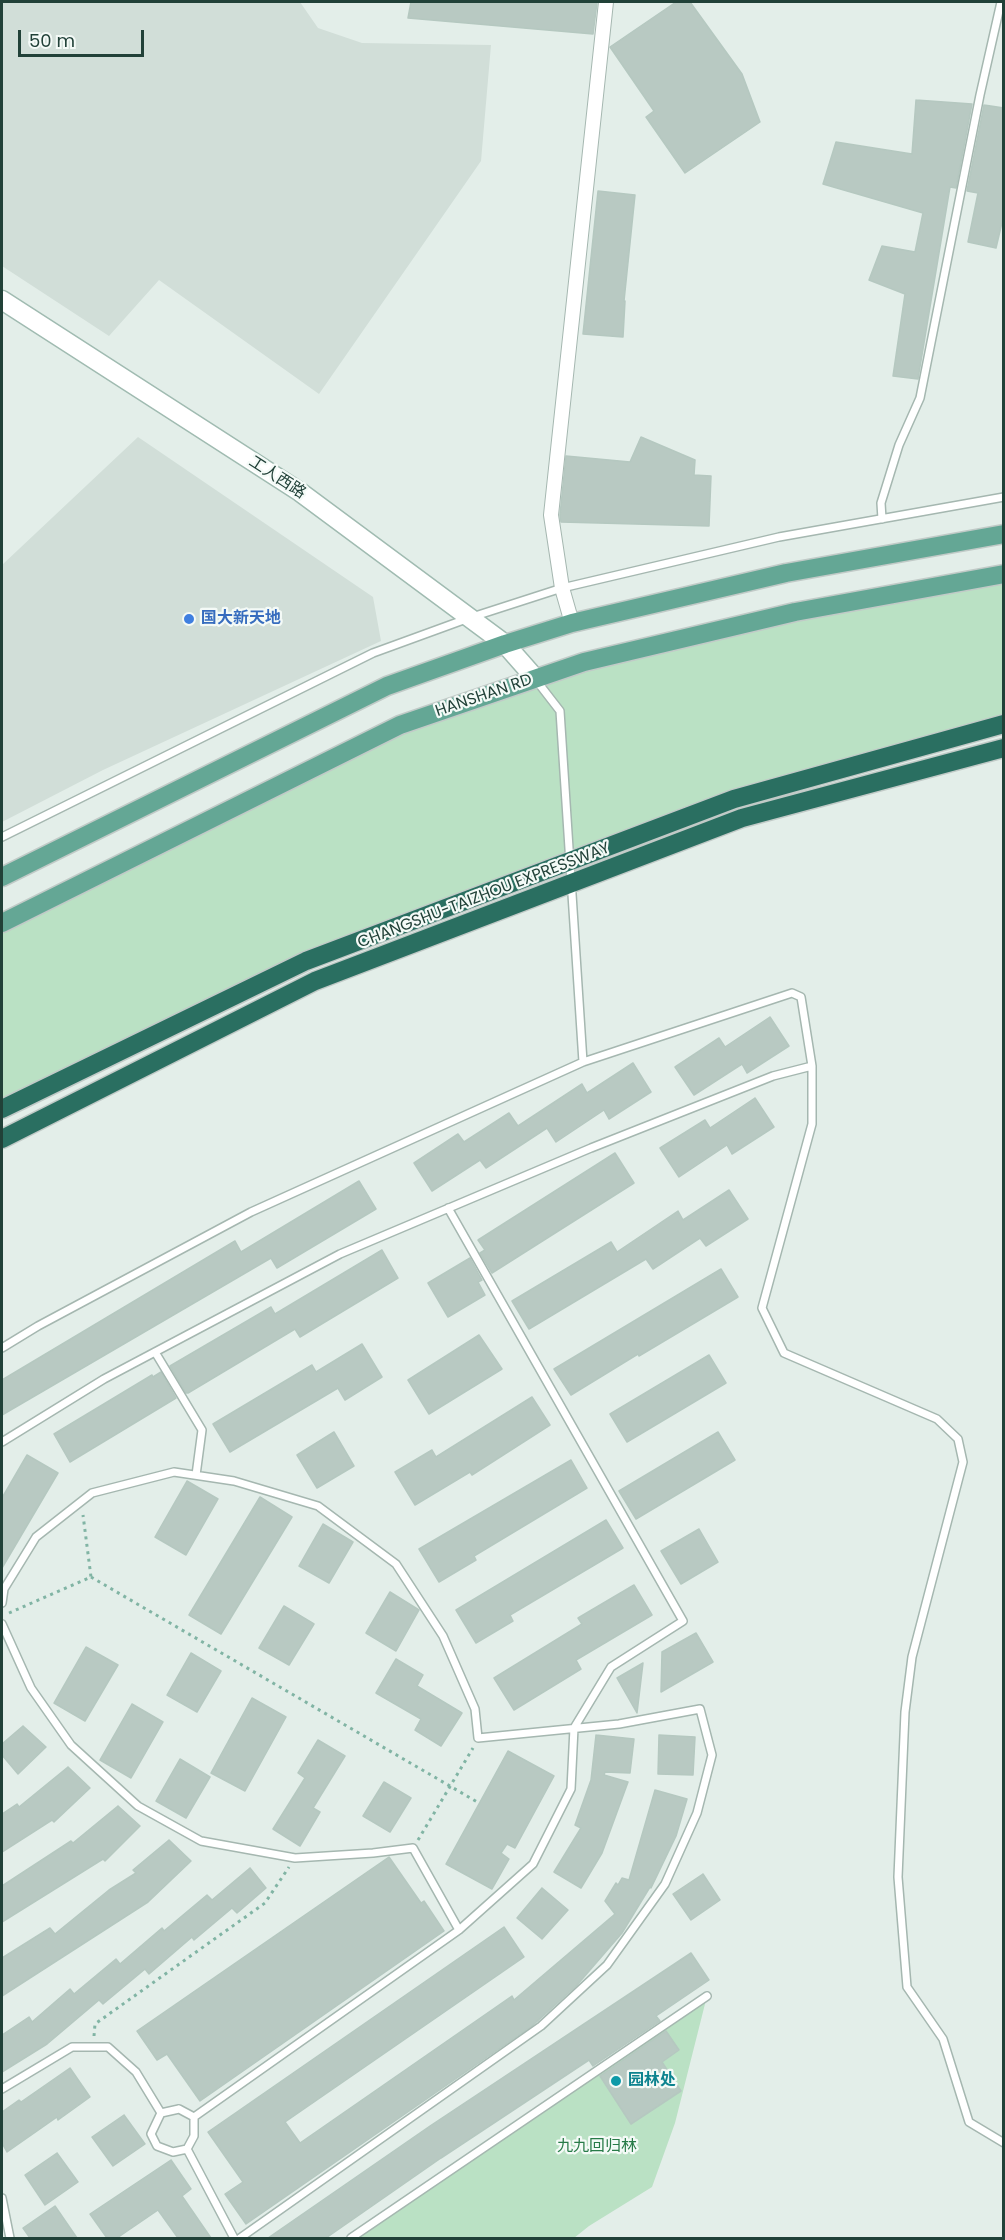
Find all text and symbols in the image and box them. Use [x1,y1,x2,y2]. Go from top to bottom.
scale bar [21,18,147,56]
text: 50 m [29,28,75,53]
street label: 工人西路 [245,453,309,503]
place label: 国大新天地 [201,609,281,629]
marker: 国大新天地 [182,612,196,626]
street label: HANSHAN RD [433,670,535,722]
street label: CHANGSHU-TAIZHOU EXPRESSWAY [355,839,613,953]
place label: 园林处 [628,2071,676,2091]
marker: 园林处 [609,2074,623,2088]
park label: 九九回归林 [557,2137,637,2157]

